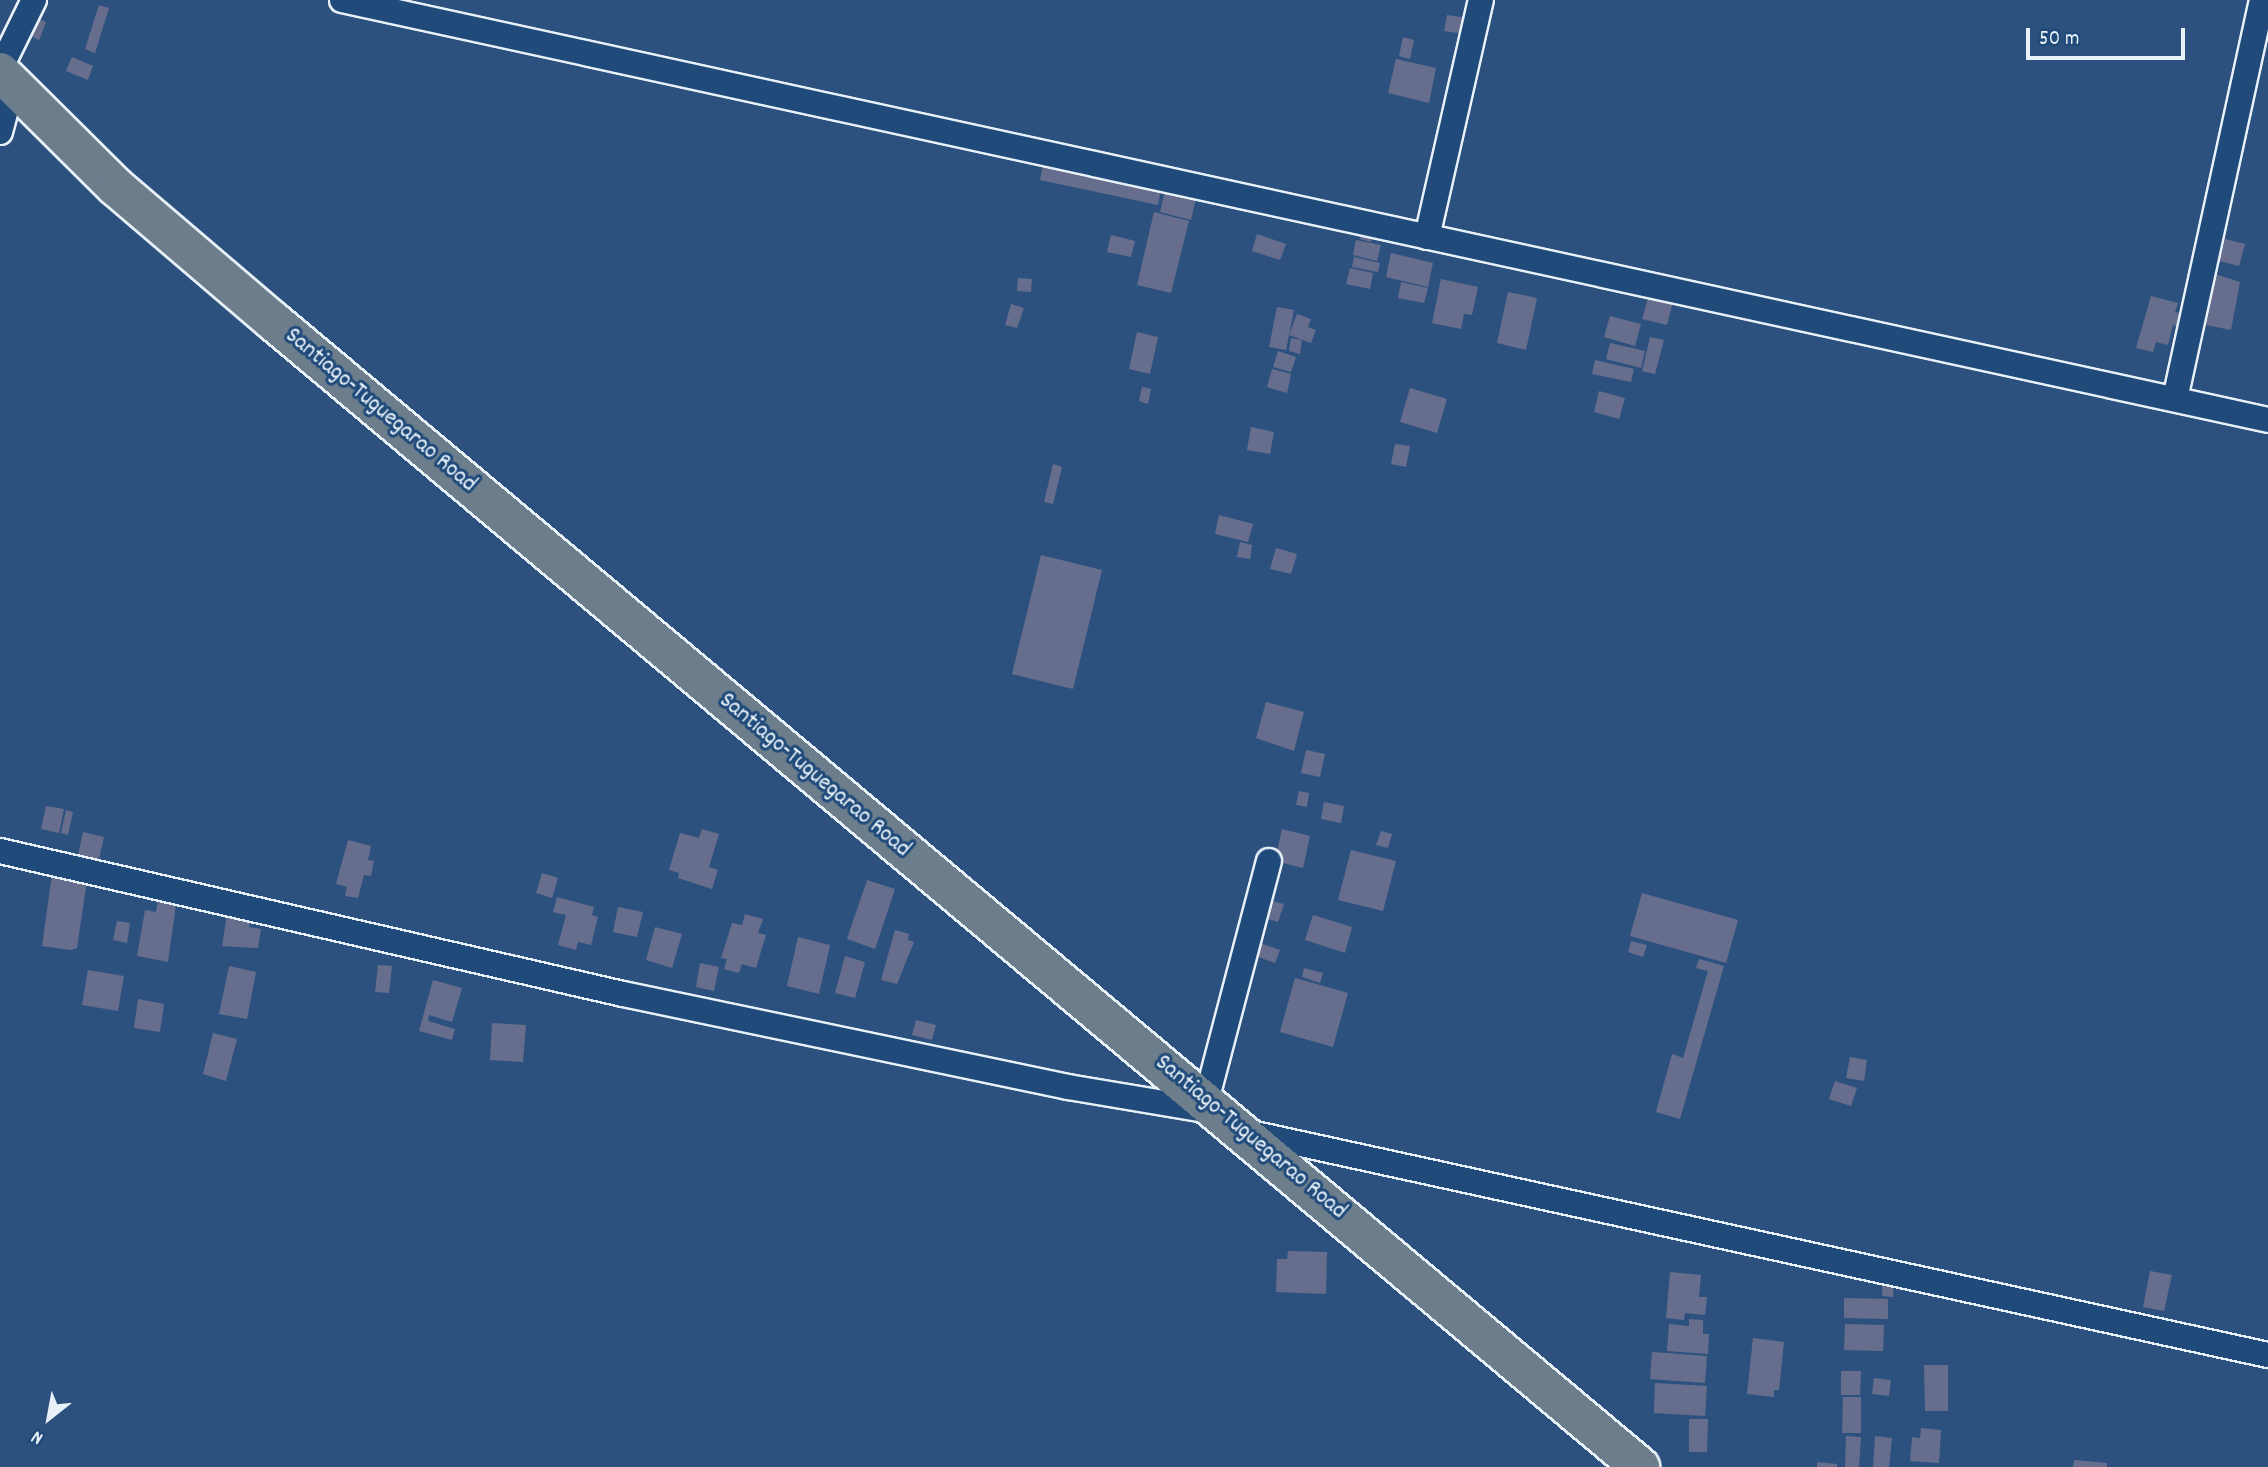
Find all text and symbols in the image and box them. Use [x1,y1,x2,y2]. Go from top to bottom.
scale bar [2030,14,2189,58]
text: 50 m [2039,25,2079,55]
street label: Santiago-Tuguegarao Road [278,322,482,500]
street label: Santiago-Tuguegarao Road [712,687,916,865]
street label: Santiago-Tuguegarao Road [1148,1049,1352,1227]
north arrow [14,1383,84,1453]
text: N [27,1422,49,1450]

